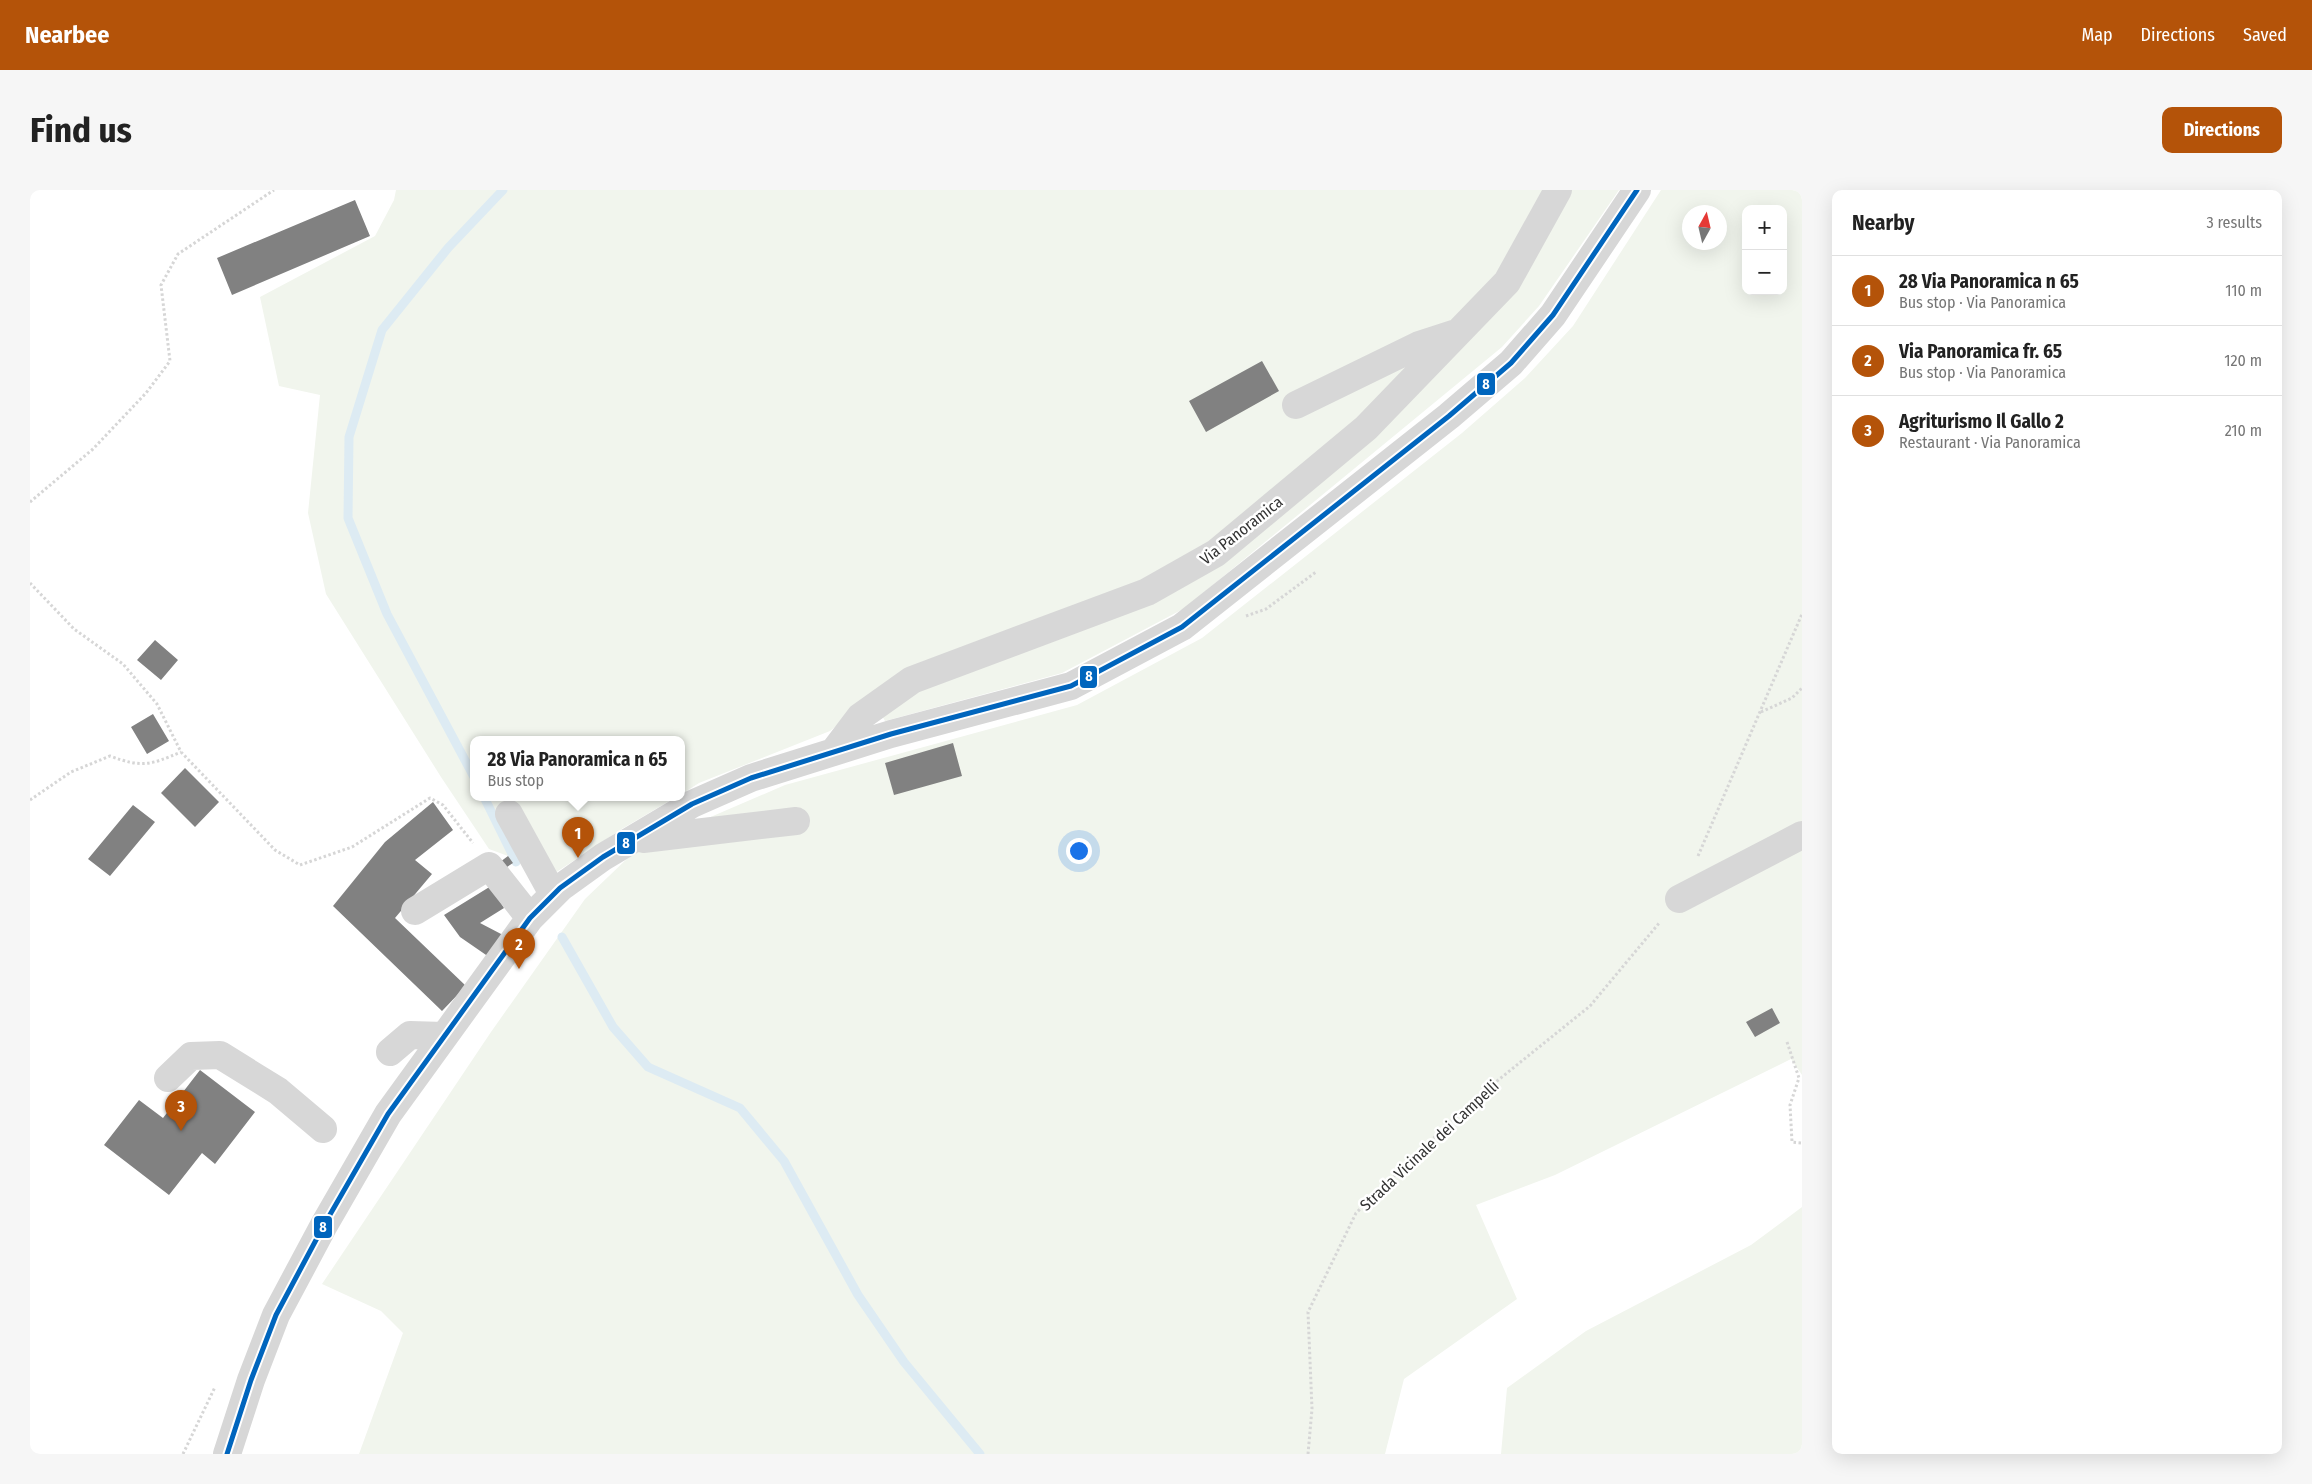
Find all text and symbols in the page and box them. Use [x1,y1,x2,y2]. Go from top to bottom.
text: Nearbee [25,21,109,49]
text: Map [2081,24,2113,46]
text: Directions [2141,24,2215,46]
text: Saved [2243,24,2287,46]
button: Directions [2162,107,2282,153]
text: Find us [30,109,132,151]
north arrow [1682,205,1727,250]
map controls [1742,205,1787,295]
button: + [1742,205,1787,250]
text: Nearby [1852,210,1914,236]
text: 3 results [2206,213,2262,232]
button: − [1742,250,1787,295]
text: 28 Via Panoramica n 65 [1899,270,2079,293]
text: 1 [1865,281,1871,300]
text: 110 m [2225,281,2262,300]
text: Bus stop · Via Panoramica [1899,293,2066,312]
text: Via Panoramica fr. 65 [1899,340,2062,363]
text: 2 [1864,351,1872,370]
text: 120 m [2224,351,2262,370]
text: Bus stop · Via Panoramica [1899,363,2066,382]
line badge: 8 [1476,372,1496,396]
text: 8 [1482,376,1490,393]
text: Agriturismo Il Gallo 2 [1899,410,2064,433]
text: 3 [1864,421,1872,440]
text: 210 m [2225,421,2262,440]
text: Restaurant · Via Panoramica [1899,433,2081,452]
street label: Via Panoramica [1196,492,1287,569]
line badge: 8 [1079,665,1098,689]
text: 8 [1085,668,1093,685]
popup [470,736,685,801]
text: 28 Via Panoramica n 65 [488,748,667,771]
text: Bus stop [488,771,544,790]
pin: 1 [562,817,594,858]
line badge: 8 [616,831,636,855]
text: 8 [622,835,630,852]
your location [1066,838,1092,864]
pin: 2 [503,928,535,969]
street label: Strada Vicinale dei Campelli [1356,1076,1503,1215]
pin: 3 [165,1090,197,1131]
line badge: 8 [313,1215,333,1239]
text: 8 [319,1219,327,1236]

